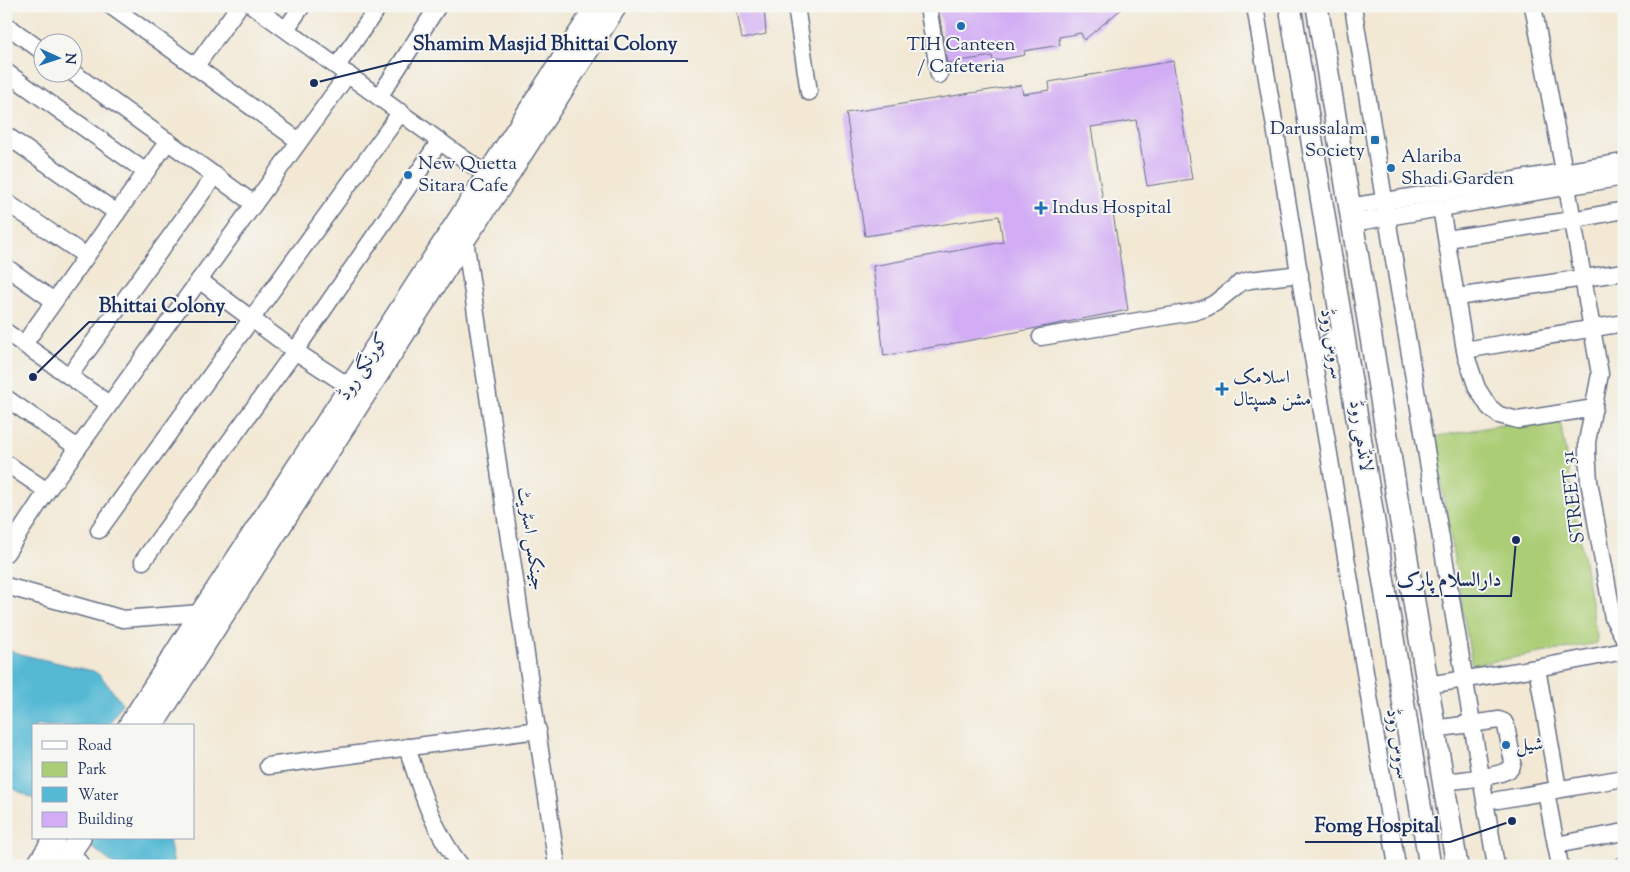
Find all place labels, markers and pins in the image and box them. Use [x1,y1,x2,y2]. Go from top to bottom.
marker: TIH Canteen / Cafeteria [955,20,967,32]
callout: Shamim Masjid Bhittai Colony [403,26,688,61]
place label: TIH Canteen / Cafeteria [907,32,1015,81]
place label: Darussalam Society [1270,116,1366,165]
marker: Darussalam Society [1369,134,1381,146]
place label: Alariba Shadi Garden [1401,144,1514,193]
place label: New Quetta Sitara Cafe [418,151,517,200]
marker: Alariba Shadi Garden [1385,162,1397,174]
marker: New Quetta Sitara Cafe [402,169,414,181]
place label: Indus Hospital [1052,195,1172,222]
marker: Indus Hospital [1034,201,1048,215]
callout: Bhittai Colony [89,287,236,322]
place label: اسلامک مشن ہسپتال [1233,365,1311,414]
marker: اسلامک مشن ہسپتال [1215,382,1229,396]
callout: دارالسلام پارک [1386,561,1511,596]
place label: شیل [1516,732,1544,759]
marker: شیل [1500,739,1512,751]
callout: Fomg Hospital [1305,807,1450,842]

